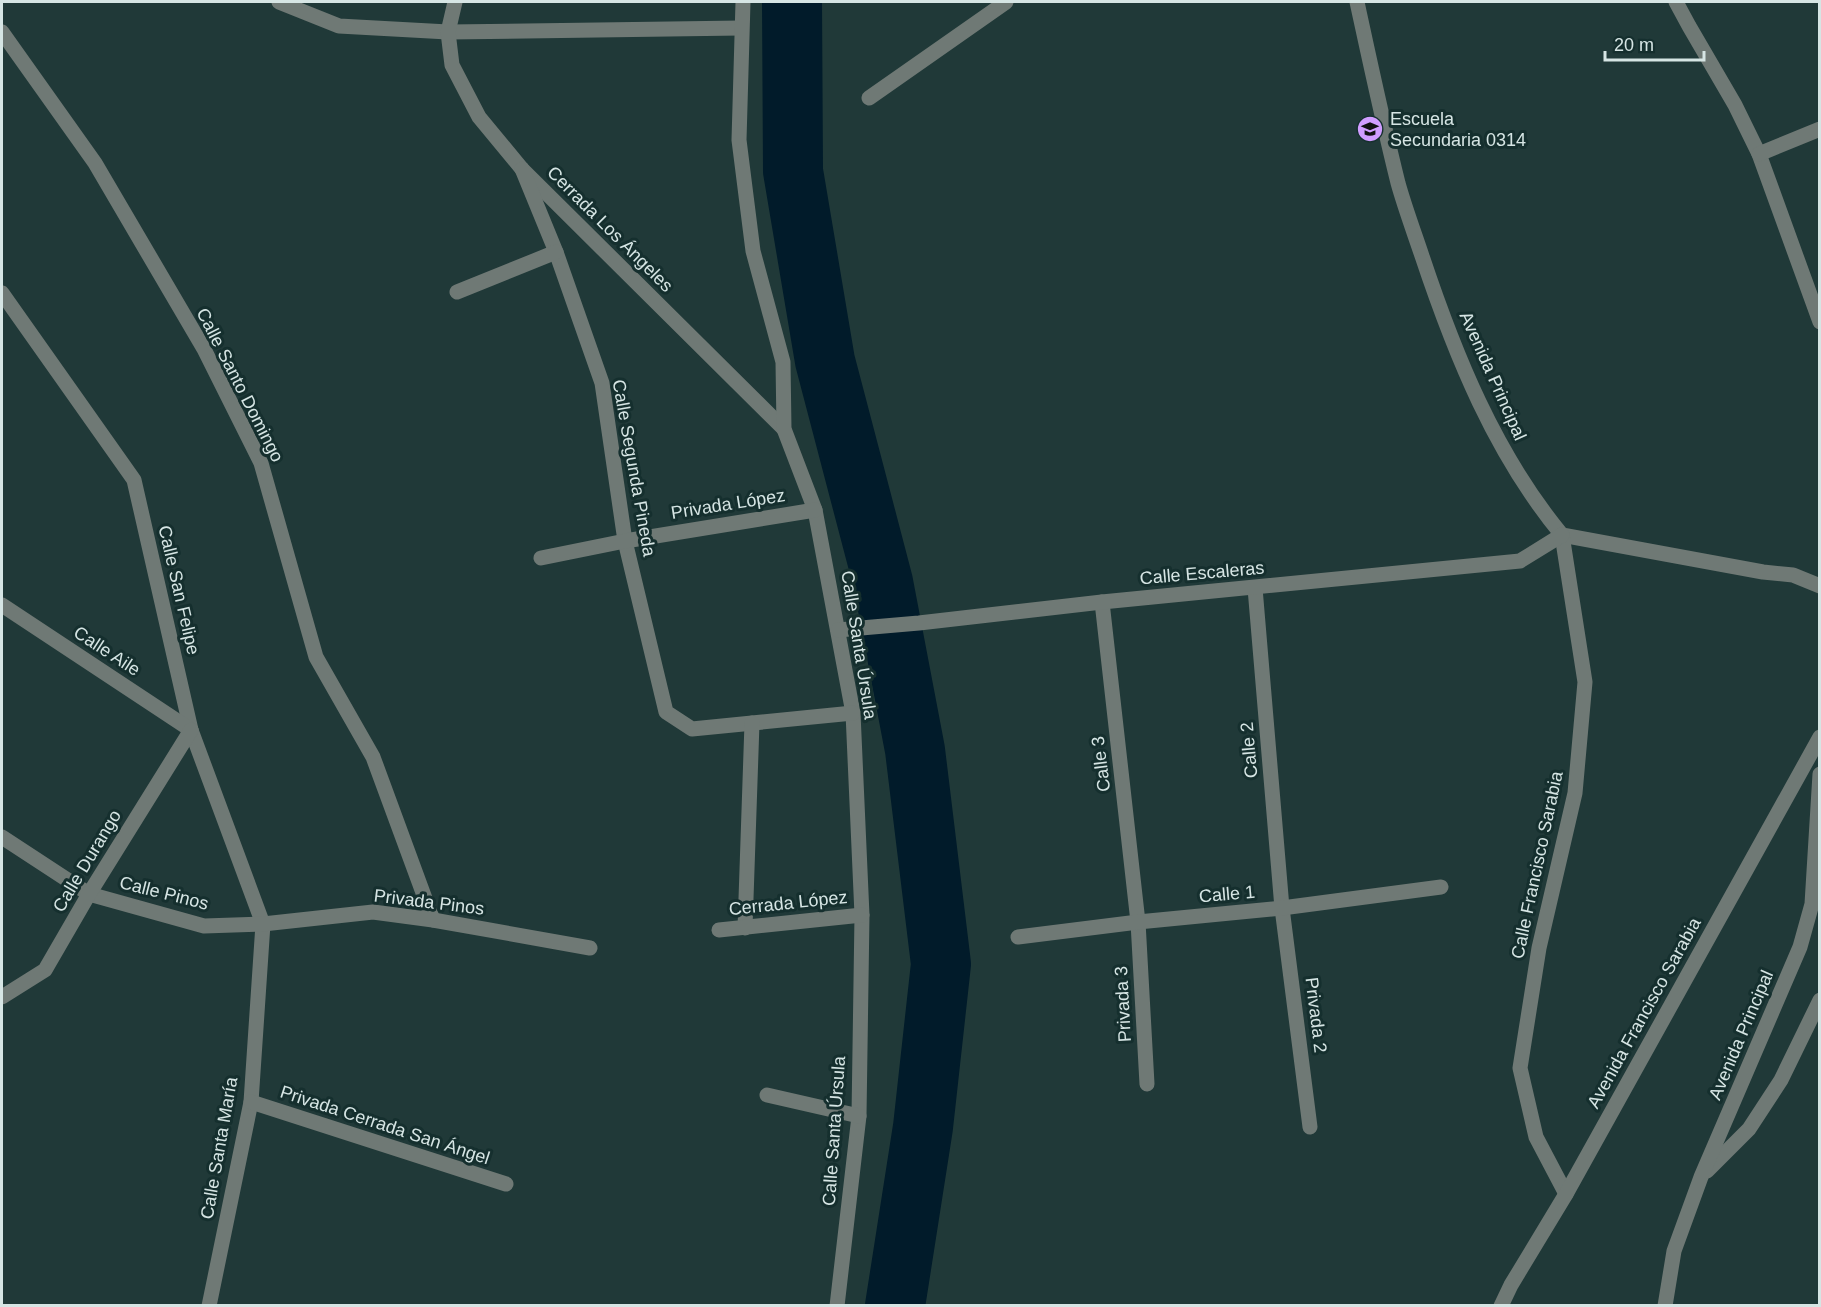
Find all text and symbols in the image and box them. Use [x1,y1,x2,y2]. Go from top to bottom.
scale bar [1605,24,1704,62]
text: 20 m [1614,35,1654,55]
place label: Escuela Secundaria 0314 [1390,109,1526,150]
school or university icon: Escuela Secundaria 0314 [1355,114,1385,144]
street label: Cerrada Los Ángeles [543,162,677,296]
street label: Calle Santo Domingo [192,305,288,465]
street label: Avenida Principal [1456,309,1530,443]
street label: Calle Segunda Pineda [609,378,660,559]
street label: Privada López [670,485,786,523]
street label: Calle San Felipe [154,523,204,657]
street label: Calle Escaleras [1139,558,1265,588]
street label: Calle Santa Úrsula [837,569,882,722]
street label: Calle Aile [70,622,144,680]
street label: Calle 2 [1237,721,1261,779]
street label: Calle 3 [1088,735,1114,793]
street label: Calle Francisco Sarabia [1507,769,1567,961]
street label: Calle Durango [49,807,125,915]
street label: Calle Pinos [117,872,211,914]
street label: Calle 1 [1198,882,1256,906]
street label: Privada Pinos [373,885,485,919]
street label: Cerrada López [728,887,848,919]
street label: Avenida Francisco Sarabia [1583,913,1705,1112]
street label: Privada 3 [1111,966,1135,1042]
street label: Avenida Principal [1705,967,1777,1103]
street label: Privada 2 [1301,976,1331,1054]
street label: Calle Santa Úrsula [818,1054,849,1207]
street label: Calle Santa María [197,1074,242,1221]
street label: Privada Cerrada San Ángel [278,1082,492,1168]

